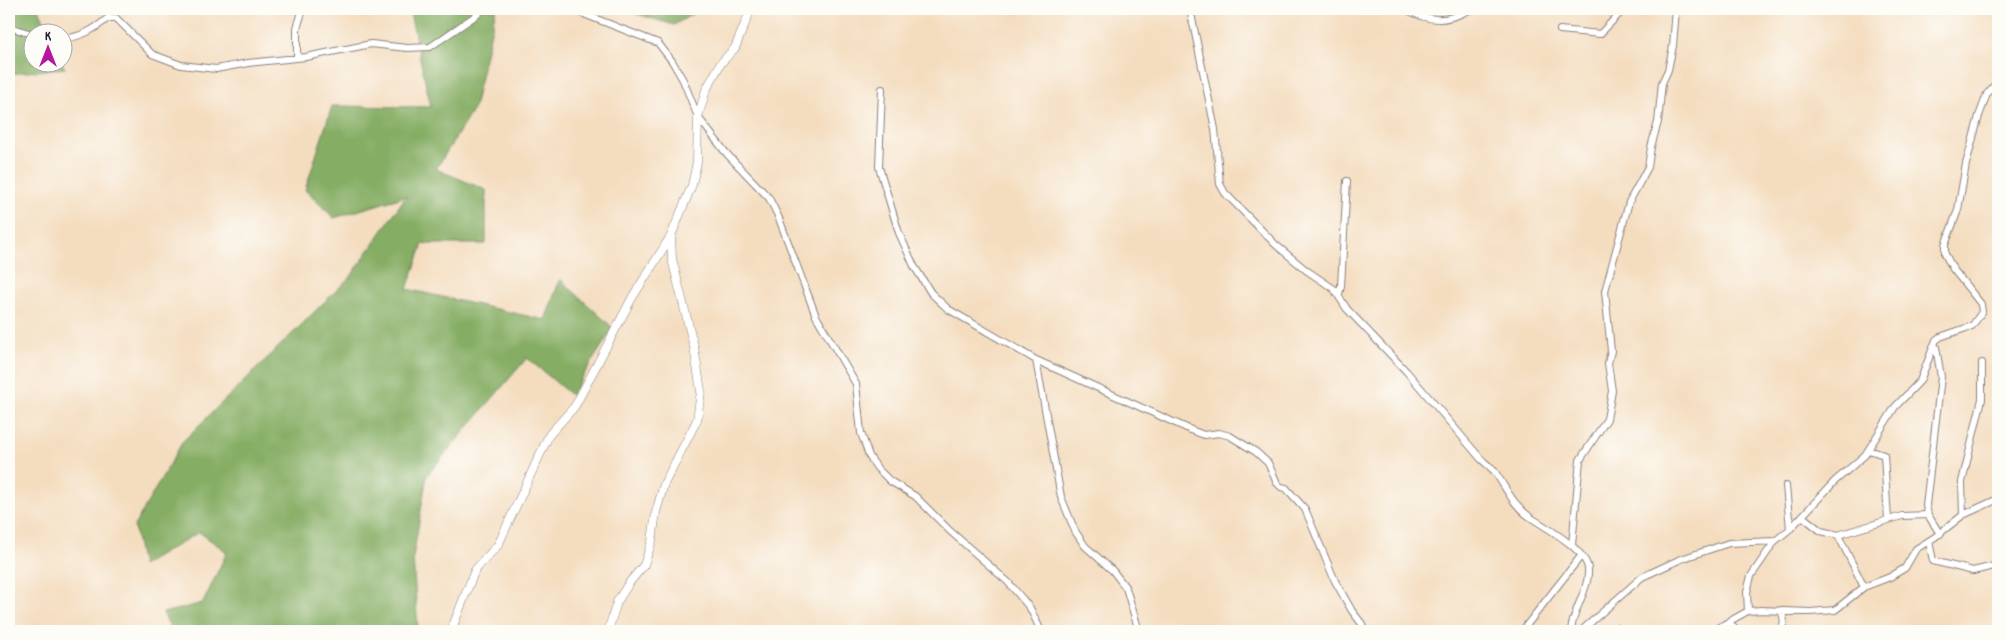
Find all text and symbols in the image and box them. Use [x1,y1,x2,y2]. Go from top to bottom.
north arrow [22,22,72,72]
text: K [45,27,52,47]

